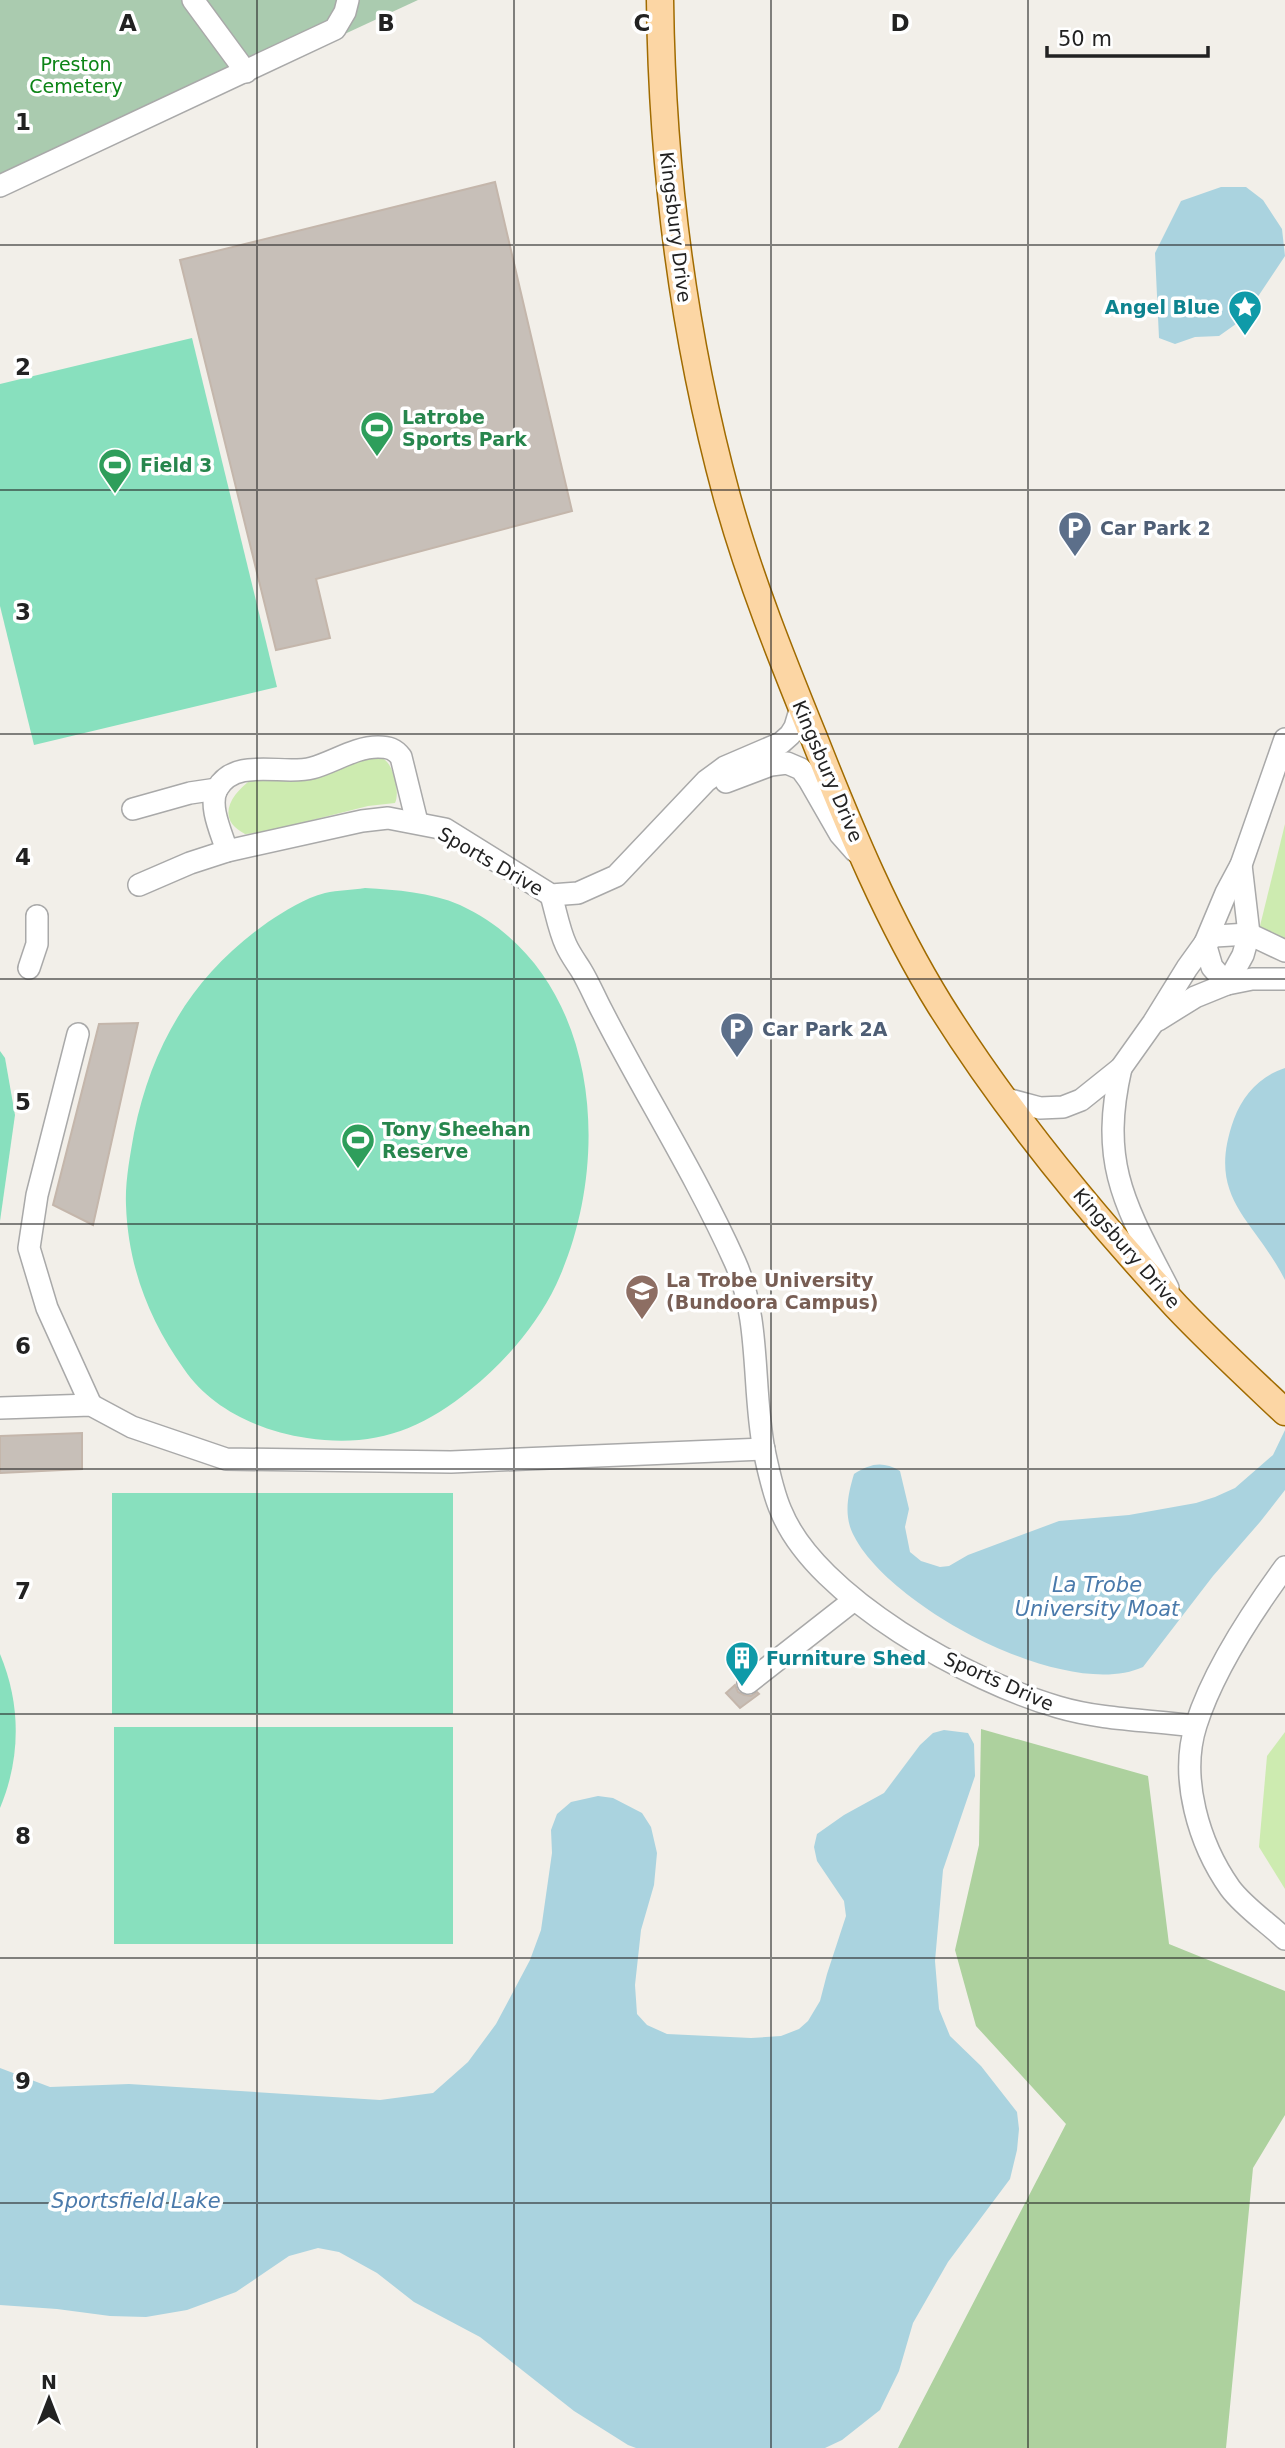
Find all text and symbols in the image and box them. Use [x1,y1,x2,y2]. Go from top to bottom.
text: A [119,10,137,36]
text: B [377,10,395,36]
text: C [634,10,650,36]
text: D [890,10,910,36]
scale bar [1047,14,1208,58]
text: 50 m [1058,27,1112,51]
park label: Preston Cemetery [29,53,123,97]
text: 1 [15,109,31,135]
street label: Kingsbury Drive [656,150,696,304]
place icon: Angel Blue [1226,288,1264,337]
place label: Angel Blue [1105,296,1220,318]
text: 2 [15,354,31,380]
place label: Latrobe Sports Park [402,406,527,450]
sports icon: Latrobe Sports Park [358,409,396,458]
sports icon: Field 3 [96,446,134,495]
place label: Field 3 [140,454,212,476]
parking icon: Car Park 2 [1056,509,1094,558]
place label: Car Park 2 [1100,517,1211,539]
text: 3 [15,599,31,625]
street label: Kingsbury Drive [788,697,868,845]
street label: Sports Drive [435,822,547,900]
text: 4 [15,844,31,870]
parking icon: Car Park 2A [718,1010,756,1059]
place label: Car Park 2A [762,1018,888,1040]
text: 5 [15,1089,31,1115]
place label: Tony Sheehan Reserve [382,1118,531,1162]
sports icon: Tony Sheehan Reserve [339,1121,377,1170]
street label: Kingsbury Drive [1069,1184,1185,1312]
place label: La Trobe University (Bundoora Campus) [666,1269,878,1313]
school or university icon: La Trobe University (Bundoora Campus) [623,1272,661,1321]
text: 6 [15,1333,31,1359]
water label: La Trobe University Moat [1015,1573,1180,1621]
text: 7 [15,1578,31,1604]
building icon: Furniture Shed [723,1639,761,1688]
place label: Furniture Shed [766,1647,926,1669]
street label: Sports Drive [941,1647,1057,1715]
text: 8 [15,1823,31,1849]
text: 9 [15,2068,31,2094]
water label: Sportsfield Lake [51,2189,221,2213]
north arrow [14,2364,84,2434]
text: N [41,2371,57,2393]

